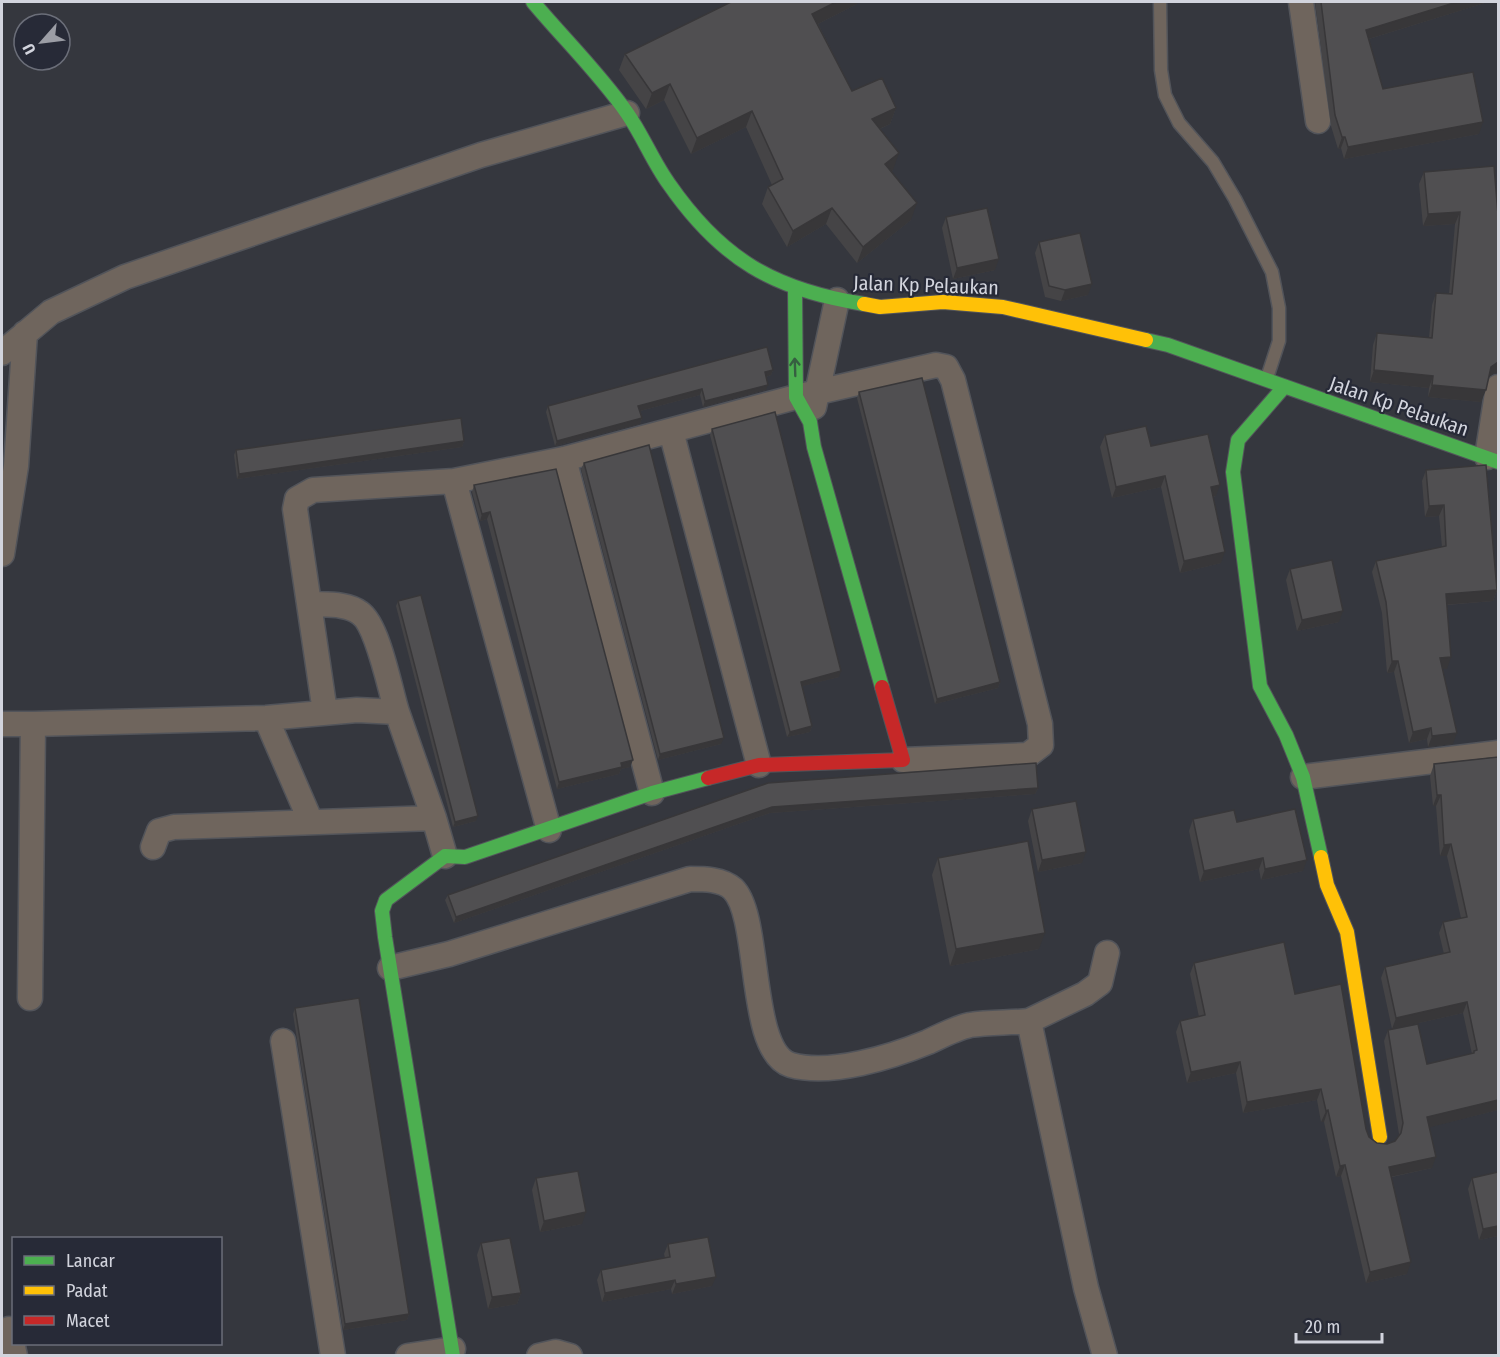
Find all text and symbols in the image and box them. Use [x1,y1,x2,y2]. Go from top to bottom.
north arrow [12,12,72,72]
text: U [19,40,40,57]
street label: Jalan Kp Pelaukan [853,270,999,300]
one-way arrow [789,357,801,377]
street label: Jalan Kp Pelaukan [1326,371,1472,441]
legend [12,1237,222,1345]
text: Lancar [66,1250,115,1272]
text: Padat [66,1280,108,1302]
scale bar [1296,1306,1382,1344]
text: Macet [66,1310,110,1332]
text: 20 m [1305,1316,1340,1338]

